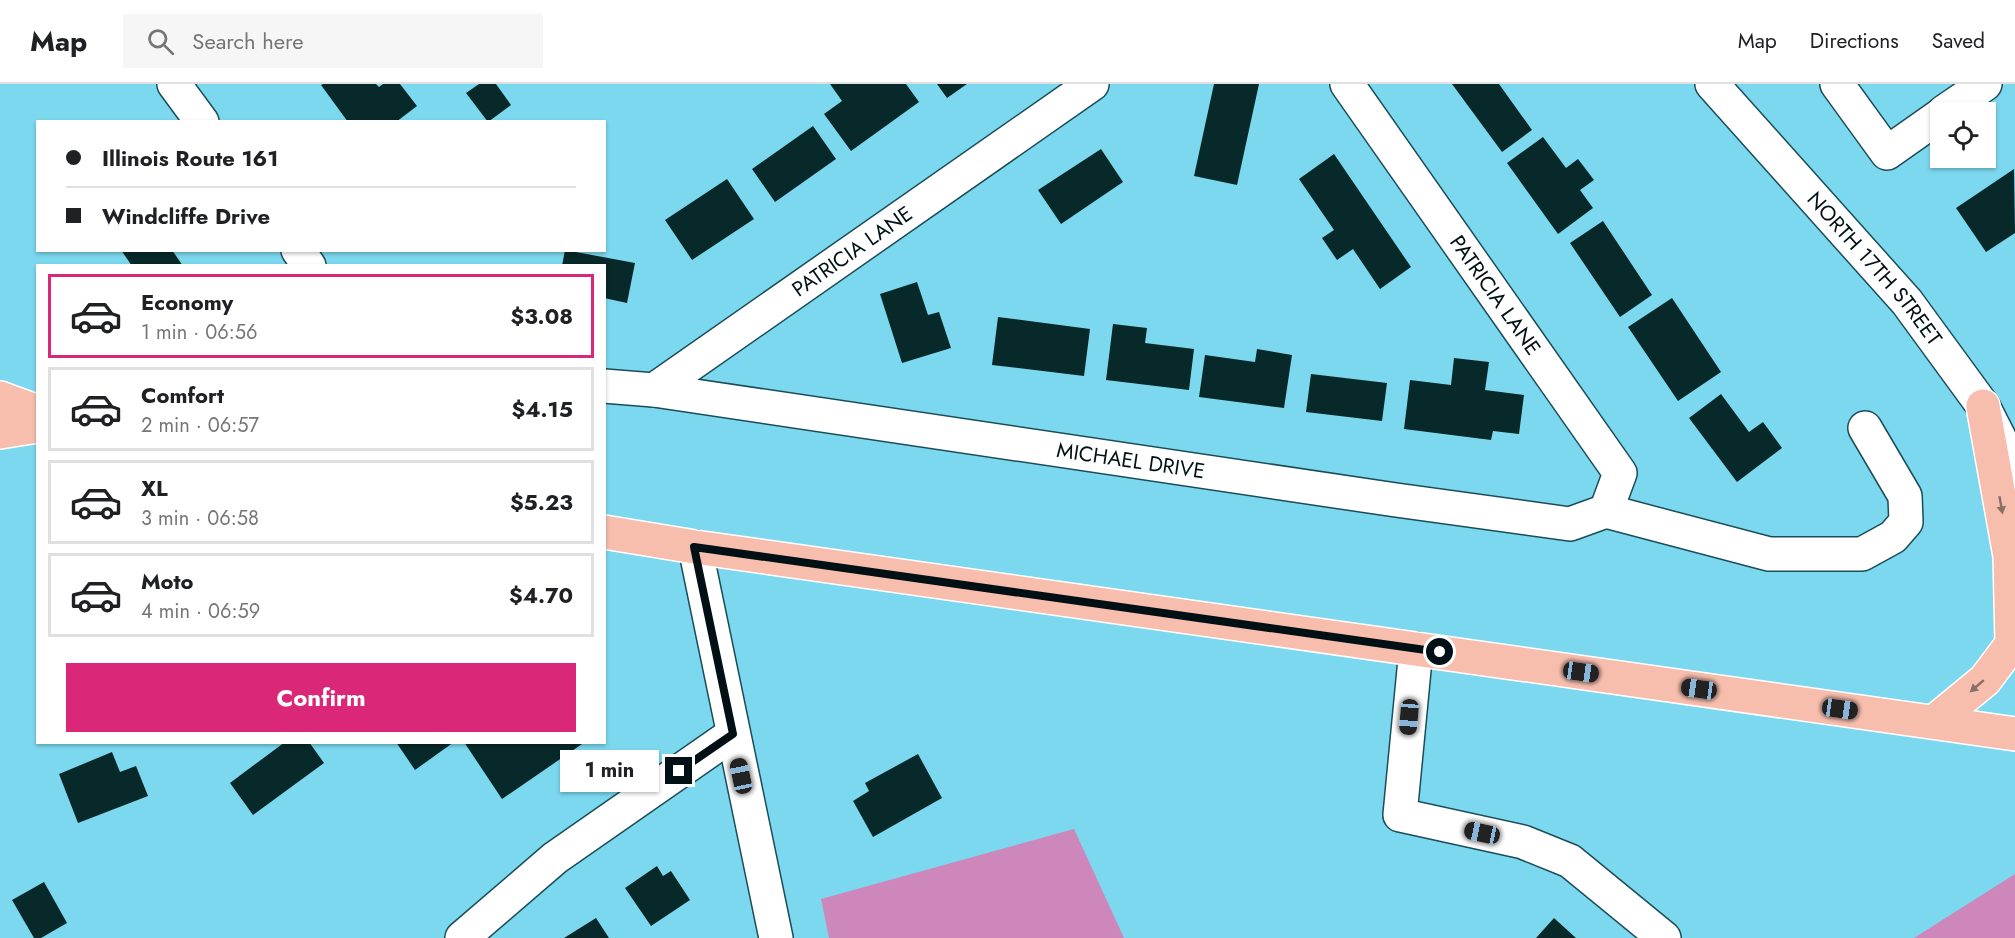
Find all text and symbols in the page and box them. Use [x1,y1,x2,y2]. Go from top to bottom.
search box [123,14,543,68]
text: Map [30,21,87,62]
icon: search [144,25,177,58]
text: Search here [192,25,304,57]
text: Map [1738,26,1777,56]
text: Directions [1810,26,1899,56]
text: Saved [1932,26,1985,56]
map controls [1930,102,1996,168]
button: locate [1930,102,1996,168]
text: Illinois Route 161 [102,142,279,174]
street label: NORTH 17TH STREET [1800,185,1949,352]
street label: PATRICIA LANE [786,199,918,304]
text: Windcliffe Drive [102,200,270,232]
street label: PATRICIA LANE [1443,229,1548,361]
text: Economy [141,286,233,318]
icon: car [69,289,123,343]
text: $3.08 [511,300,573,332]
text: 1 min · 06:56 [141,318,258,347]
text: Comfort [141,379,224,411]
icon: car [69,382,123,436]
text: $4.15 [511,393,573,425]
text: 2 min · 06:57 [141,411,259,440]
street label: MICHAEL DRIVE [1055,435,1207,486]
text: XL [141,472,168,504]
icon: car [69,475,123,529]
text: $5.23 [510,486,573,518]
one-way arrow [1997,495,2006,514]
text: 3 min · 06:58 [141,504,259,533]
text: Moto [141,565,194,597]
icon: car [69,568,123,622]
text: $4.70 [509,579,573,611]
text: 4 min · 06:59 [141,597,260,626]
route start [1426,638,1453,665]
car [1562,661,1600,683]
button: Confirm [66,663,576,732]
car [1680,678,1718,700]
one-way arrow [1970,679,1985,692]
car [1398,698,1420,736]
car [1821,698,1859,720]
callout: 1 min [559,750,658,792]
text: 1 min [585,756,634,785]
route end [665,757,692,784]
car [728,757,754,795]
car [1463,820,1501,846]

